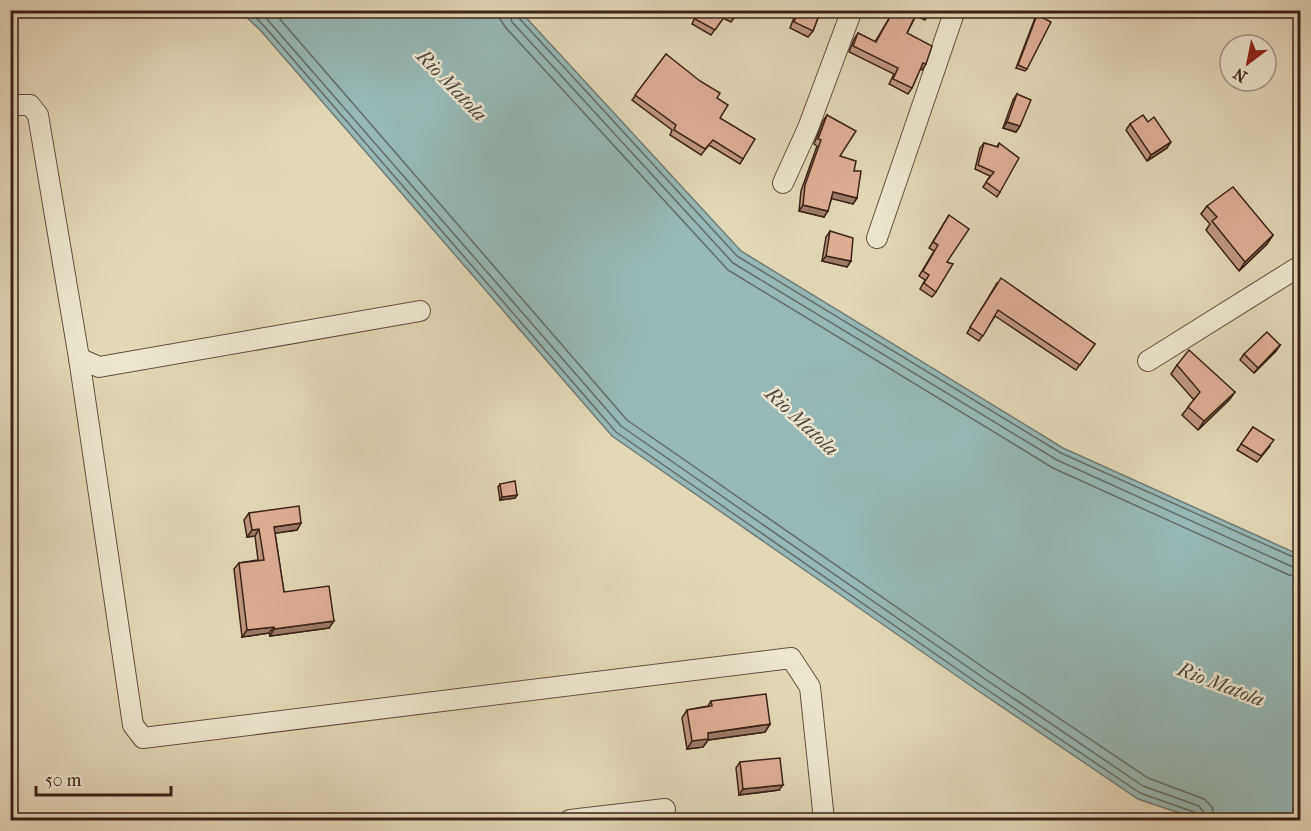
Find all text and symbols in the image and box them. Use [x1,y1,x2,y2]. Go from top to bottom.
north arrow [1218,33,1278,93]
water label: Rio Matola [410,43,491,126]
text: N [1229,64,1250,87]
water label: Rio Matola [759,381,843,461]
water label: Rio Matola [1172,657,1267,711]
scale bar [36,759,171,797]
text: 50 m [45,770,82,791]

